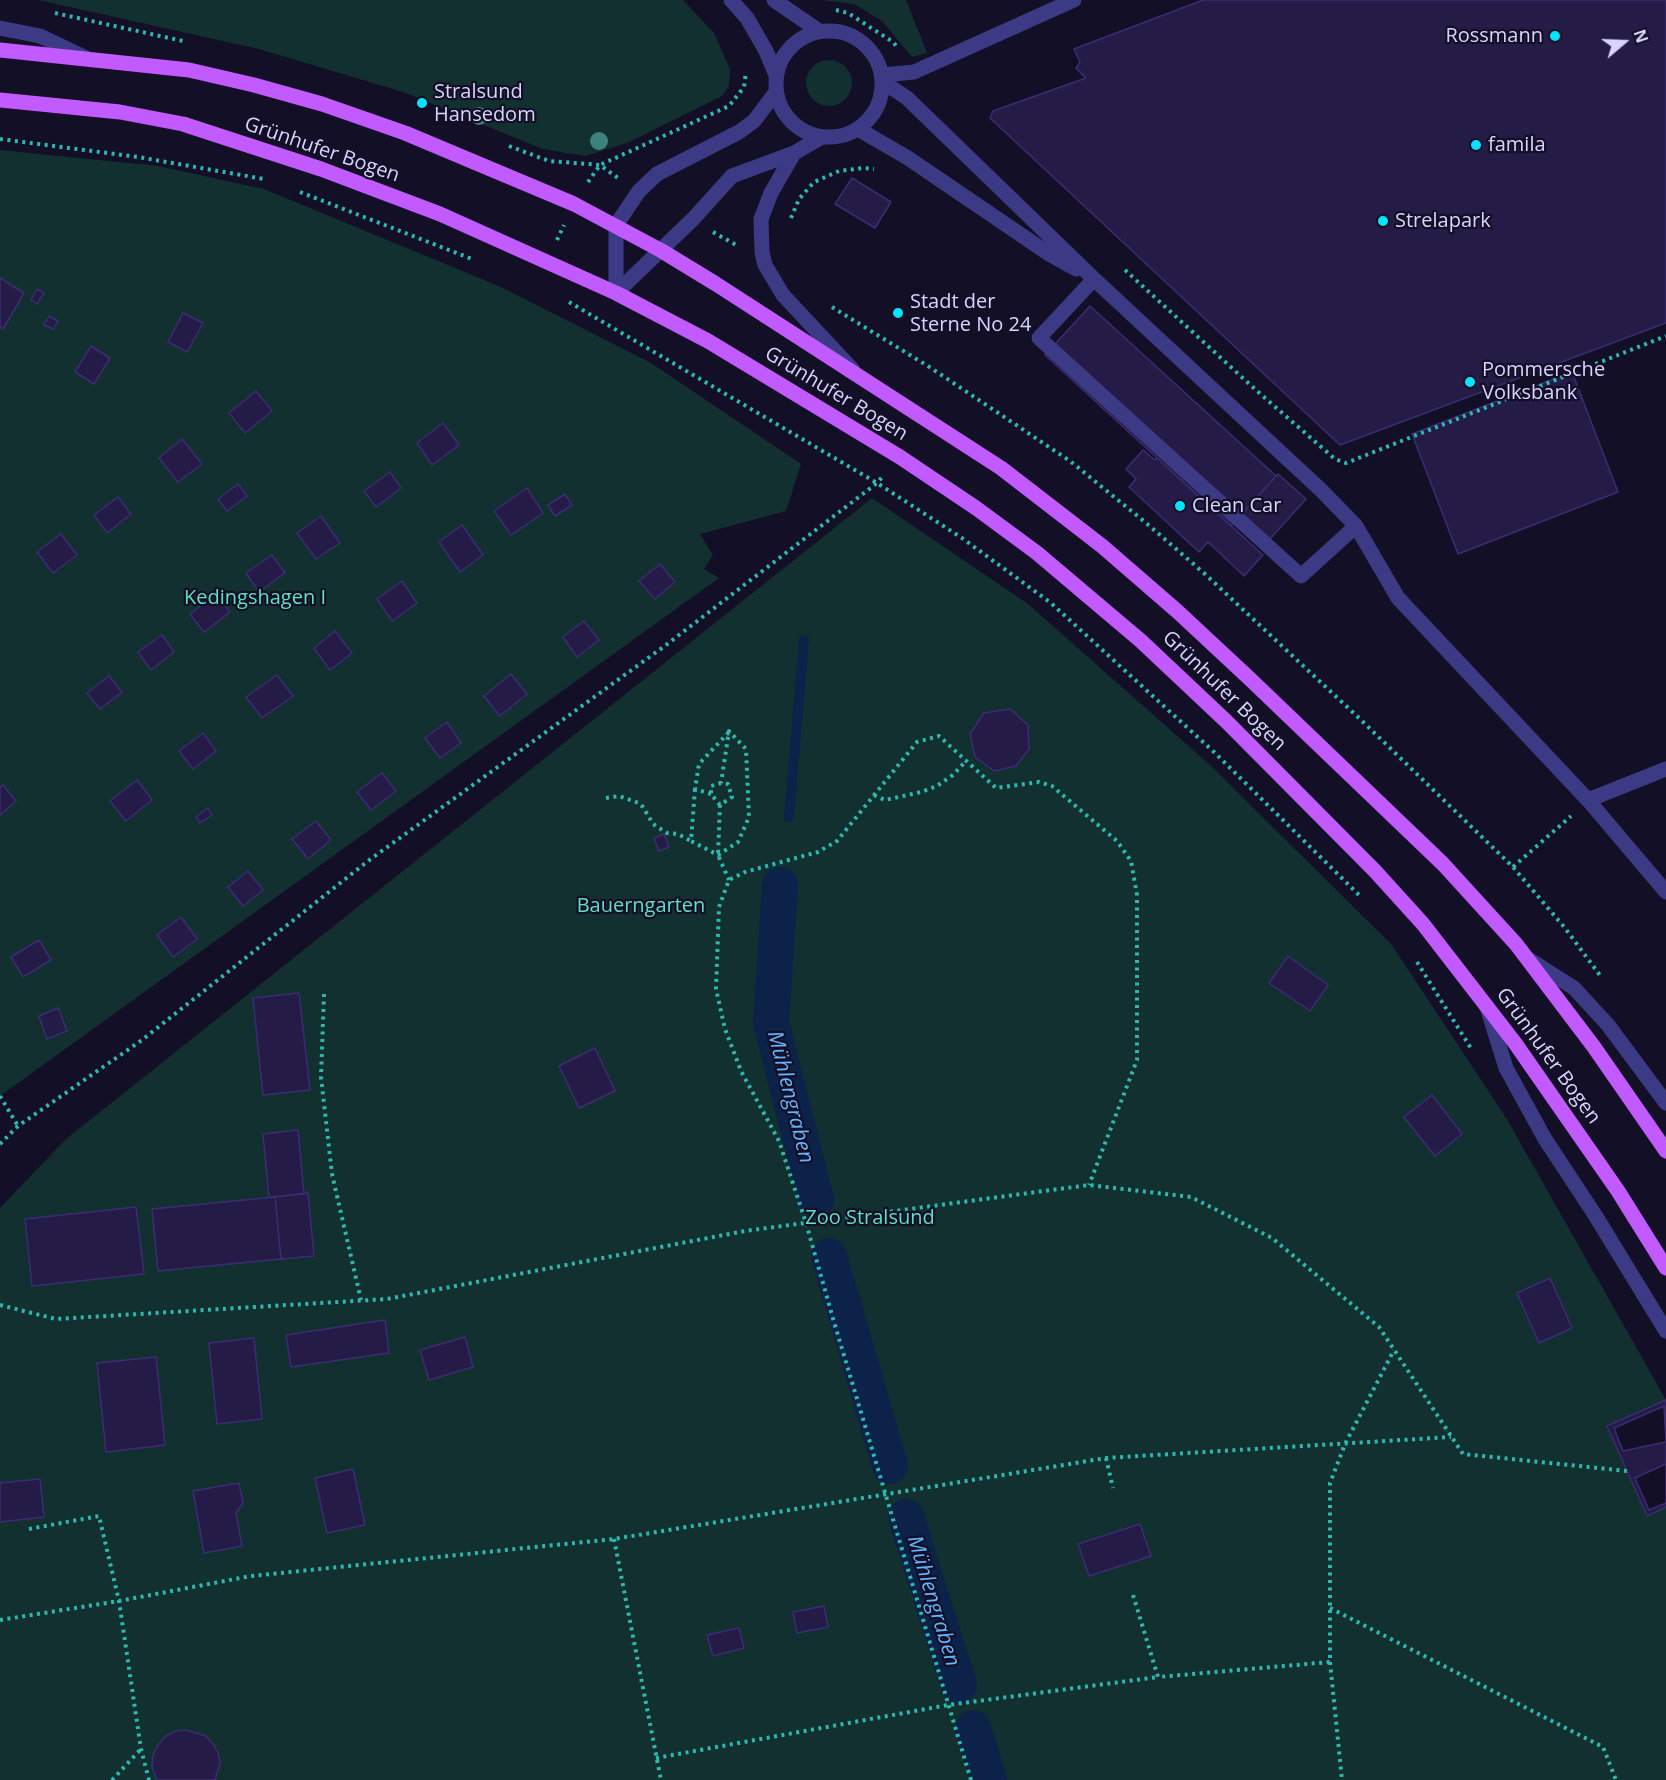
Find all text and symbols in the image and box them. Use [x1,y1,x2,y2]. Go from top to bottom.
north arrow [1594,12,1654,72]
place label: Rossmann [1445,24,1543,48]
text: N [1628,26,1654,46]
marker: Rossmann [1548,29,1562,43]
place label: Stralsund Hansedom [434,80,536,127]
marker: Stralsund Hansedom [415,96,429,110]
street label: Grünhufer Bogen [241,112,403,188]
place label: famila [1488,133,1546,157]
marker: famila [1469,138,1483,152]
place label: Strelapark [1395,209,1491,233]
marker: Strelapark [1376,214,1390,228]
place label: Stadt der Sterne No 24 [910,290,1031,337]
marker: Stadt der Sterne No 24 [891,306,905,320]
street label: Grünhufer Bogen [760,342,912,446]
place label: Pommersche Volksbank [1482,358,1605,405]
marker: Pommersche Volksbank [1463,375,1477,389]
place label: Clean Car [1192,494,1281,518]
marker: Clean Car [1173,499,1187,513]
park label: Kedingshagen I [184,586,326,610]
street label: Grünhufer Bogen [1157,626,1291,756]
park label: Bauerngarten [577,894,705,918]
street label: Grünhufer Bogen [1491,983,1605,1129]
water label: Mühlengraben [761,1028,819,1166]
park label: Zoo Stralsund [805,1206,935,1230]
water label: Mühlengraben [901,1533,965,1669]

